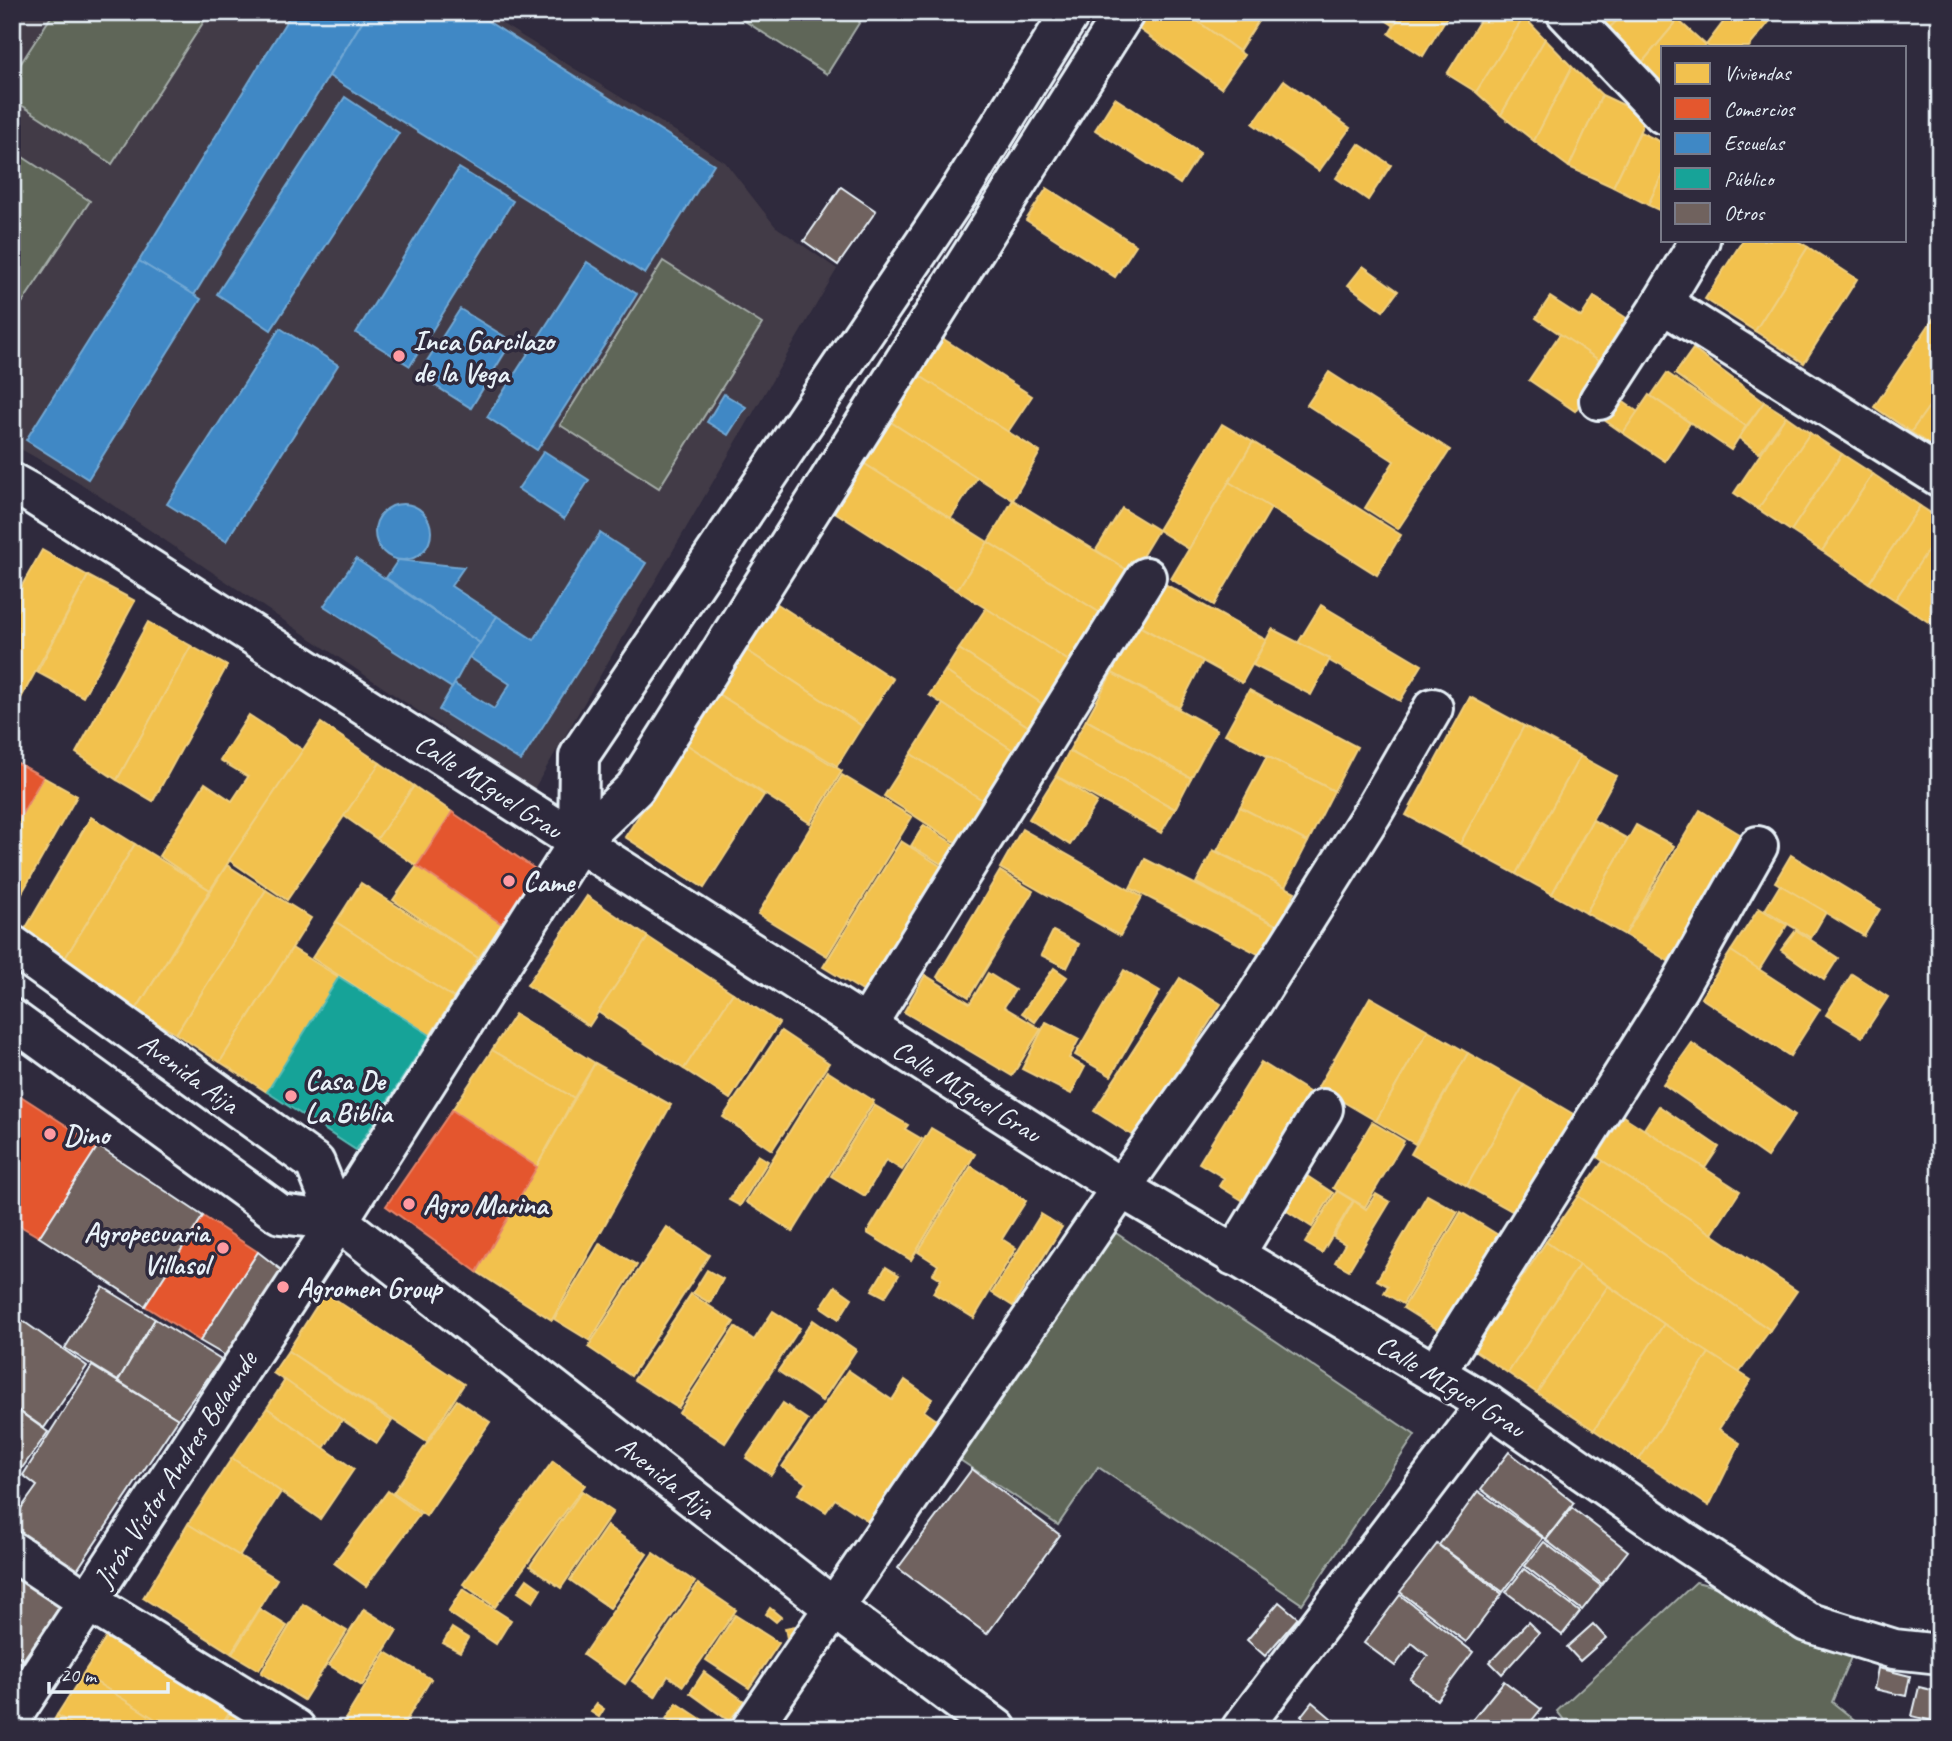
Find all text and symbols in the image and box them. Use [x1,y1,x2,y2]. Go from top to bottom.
legend [1661,46,1906,242]
text: Viviendas [1724,60,1792,86]
text: Comercios [1724,96,1796,122]
text: Escuelas [1724,130,1785,156]
text: Público [1724,166,1776,192]
text: Otros [1724,200,1766,226]
place label: Inca Garcilazo de la Vega [413,323,557,390]
marker: Inca Garcilazo de la Vega [391,348,407,364]
street label: Calle MIguel Grau [409,725,571,847]
place label: Came [523,864,577,899]
marker: Came [501,873,517,889]
street label: Avenida Aija [132,1025,247,1122]
street label: Calle MIguel Grau [886,1031,1049,1151]
place label: Casa De La Biblia [305,1063,394,1130]
marker: Casa De La Biblia [283,1088,299,1104]
place label: Dino [64,1117,112,1152]
marker: Dino [42,1126,58,1142]
place label: Agro Marina [423,1187,550,1222]
marker: Agro Marina [401,1196,417,1212]
place label: Agropecuaria Villasol [84,1215,215,1282]
marker: Agropecuaria Villasol [215,1240,231,1256]
place label: Agromen Group [297,1270,444,1305]
marker: Agromen Group [275,1279,291,1295]
street label: Calle MIguel Grau [1370,1326,1533,1446]
street label: Jirón Victor Andres Belaunde [85,1343,265,1595]
street label: Avenida Aija [610,1428,724,1527]
scale bar [49,1650,168,1694]
text: 20 m [60,1662,98,1688]

